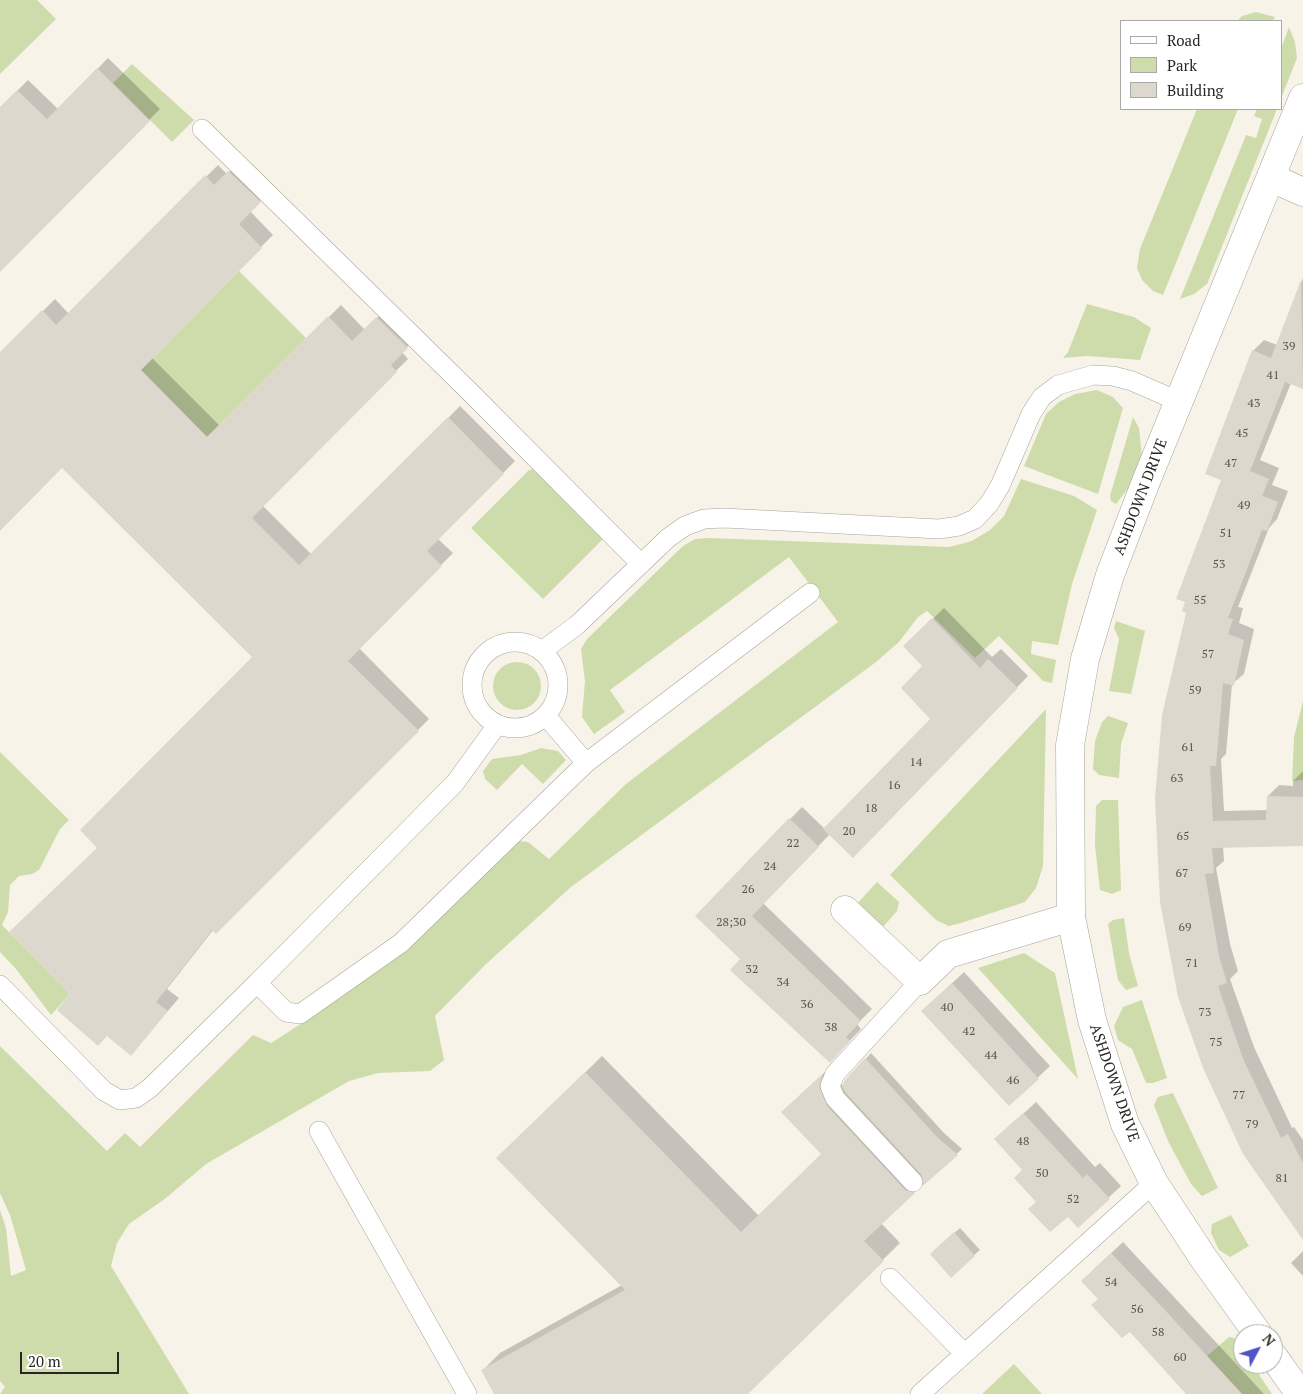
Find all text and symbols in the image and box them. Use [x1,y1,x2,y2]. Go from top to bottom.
legend [1120,20,1283,110]
text: Road [1167,30,1200,50]
text: Park [1167,55,1197,75]
text: Building [1167,80,1224,100]
house number: 39 [1283,340,1295,354]
house number: 41 [1267,369,1279,383]
house number: 43 [1248,397,1260,411]
house number: 45 [1236,427,1248,441]
street label: ASHDOWN DRIVE [1110,436,1172,558]
house number: 47 [1225,457,1237,471]
house number: 49 [1238,499,1250,513]
house number: 51 [1220,527,1232,541]
house number: 53 [1213,558,1225,572]
house number: 55 [1194,594,1206,608]
house number: 57 [1202,648,1214,662]
house number: 59 [1189,684,1201,698]
house number: 61 [1182,741,1194,755]
house number: 14 [910,756,922,770]
house number: 63 [1171,772,1183,786]
house number: 16 [888,779,900,793]
house number: 18 [865,802,877,816]
house number: 20 [843,825,855,839]
house number: 65 [1177,830,1189,844]
house number: 22 [787,837,799,851]
house number: 24 [764,860,776,874]
house number: 67 [1176,867,1188,881]
house number: 26 [742,883,754,897]
house number: 28;30 [716,916,746,930]
house number: 69 [1179,921,1191,935]
house number: 71 [1186,957,1198,971]
house number: 32 [746,963,758,977]
house number: 34 [777,976,789,990]
house number: 36 [801,998,813,1012]
house number: 40 [941,1001,953,1015]
house number: 73 [1199,1006,1211,1020]
house number: 38 [825,1021,837,1035]
street label: ASHDOWN DRIVE [1085,1022,1143,1144]
house number: 42 [963,1025,975,1039]
house number: 75 [1210,1036,1222,1050]
house number: 44 [985,1049,997,1063]
house number: 46 [1007,1074,1019,1088]
house number: 77 [1233,1089,1245,1103]
house number: 79 [1246,1118,1258,1132]
house number: 48 [1017,1135,1029,1149]
house number: 50 [1036,1167,1048,1181]
house number: 81 [1276,1172,1288,1186]
house number: 52 [1067,1193,1079,1207]
house number: 54 [1105,1276,1117,1290]
house number: 56 [1131,1303,1143,1317]
north arrow [1233,1324,1283,1374]
house number: 58 [1152,1326,1164,1340]
text: N [1258,1330,1280,1350]
scale bar [22,1342,121,1374]
text: 20 m [28,1351,61,1371]
house number: 60 [1174,1351,1186,1365]

